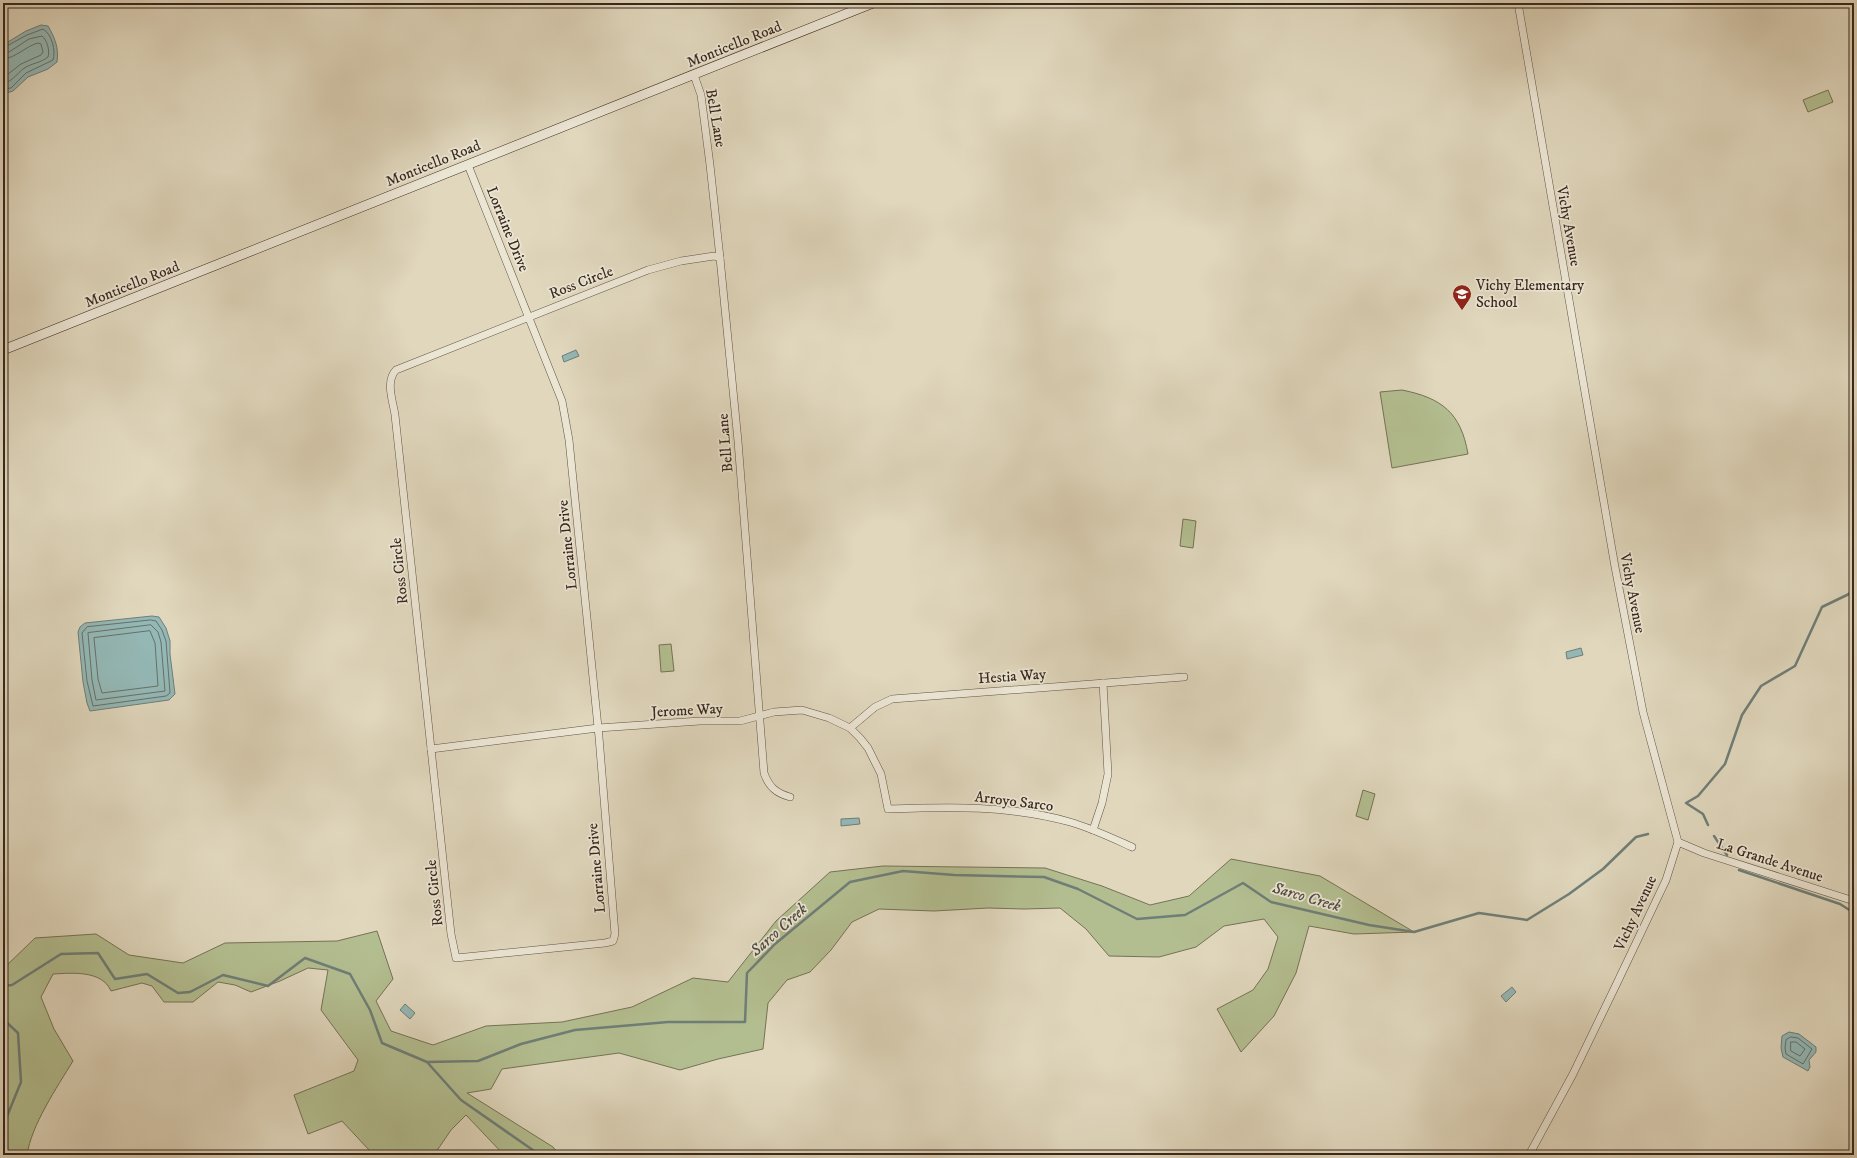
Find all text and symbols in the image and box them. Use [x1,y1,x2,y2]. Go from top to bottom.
street label: Monticello Road [684,17,785,72]
street label: Bell Lane [701,87,730,149]
street label: Monticello Road [383,136,484,191]
street label: Lorraine Drive [482,184,533,275]
street label: Vichy Avenue [1552,184,1585,268]
street label: Monticello Road [82,257,183,312]
street label: Ross Circle [547,262,616,303]
place label: Vichy Elementary School [1475,276,1585,312]
school or university icon: Vichy Elementary School [1451,283,1473,311]
street label: Bell Lane [713,413,738,473]
street label: Lorraine Drive [553,499,582,591]
street label: Ross Circle [387,537,412,605]
street label: Vichy Avenue [1615,551,1650,635]
street label: Hestia Way [977,665,1048,688]
street label: Jerome Way [649,699,724,722]
street label: Arroyo Sarco [974,787,1054,816]
street label: Lorraine Drive [583,822,610,914]
street label: La Grande Avenue [1714,834,1825,887]
street label: Ross Circle [422,859,447,927]
street label: Vichy Avenue [1609,872,1661,955]
water label: Sarco Creek [1269,877,1343,916]
water label: Sarco Creek [745,899,812,961]

